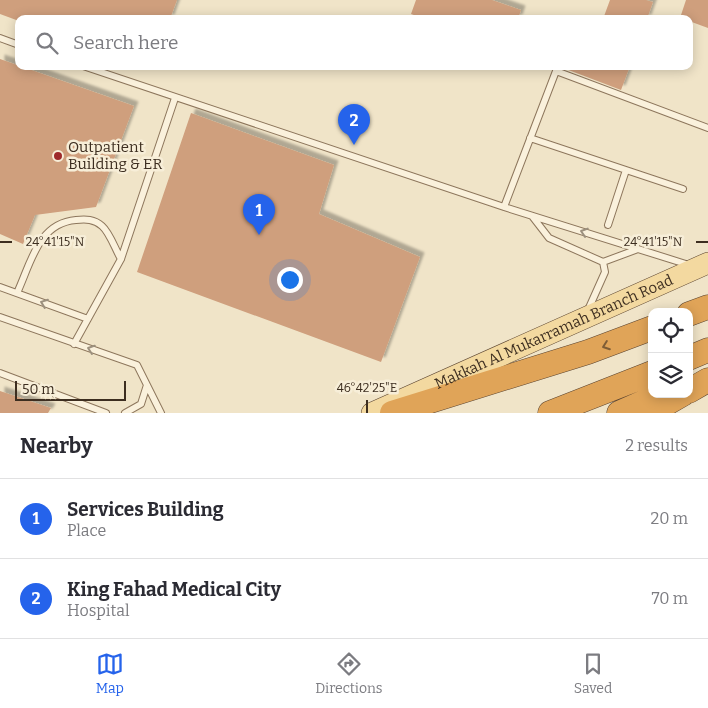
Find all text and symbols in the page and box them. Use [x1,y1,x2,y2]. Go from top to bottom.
search box [15,15,693,70]
icon: search [33,29,61,57]
text: Search here [73,31,178,54]
pin: 2 [338,104,370,145]
place label: Outpatient Building & ER [68,138,162,173]
marker: Outpatient Building & ER [52,150,64,162]
pin: 1 [243,194,275,235]
one-way arrow [580,228,589,238]
text: 24°41'15"N [26,235,85,249]
text: 24°41'15"N [624,235,683,249]
your location [277,267,303,293]
street label: Makkah Al Mukarramah Branch Road [432,271,676,393]
one-way arrow [40,299,49,309]
map controls [648,308,693,398]
button: locate [648,308,693,353]
one-way arrow [602,339,611,350]
one-way arrow [87,345,95,355]
button: layers [648,353,693,398]
scale bar [15,378,126,401]
text: 50 m [22,381,55,398]
text: 46°42'25"E [337,381,397,395]
text: Nearby [20,433,93,459]
text: 2 results [625,436,688,455]
text: Services Building [67,498,224,521]
text: 1 [33,509,39,528]
text: 20 m [651,509,688,528]
text: Place [67,521,106,540]
text: King Fahad Medical City [67,578,281,601]
text: 2 [31,589,41,608]
text: 70 m [652,589,688,608]
text: Hospital [67,601,130,620]
tab: Map [96,650,124,697]
tab: Directions [315,650,383,697]
tab: Saved [574,650,612,697]

